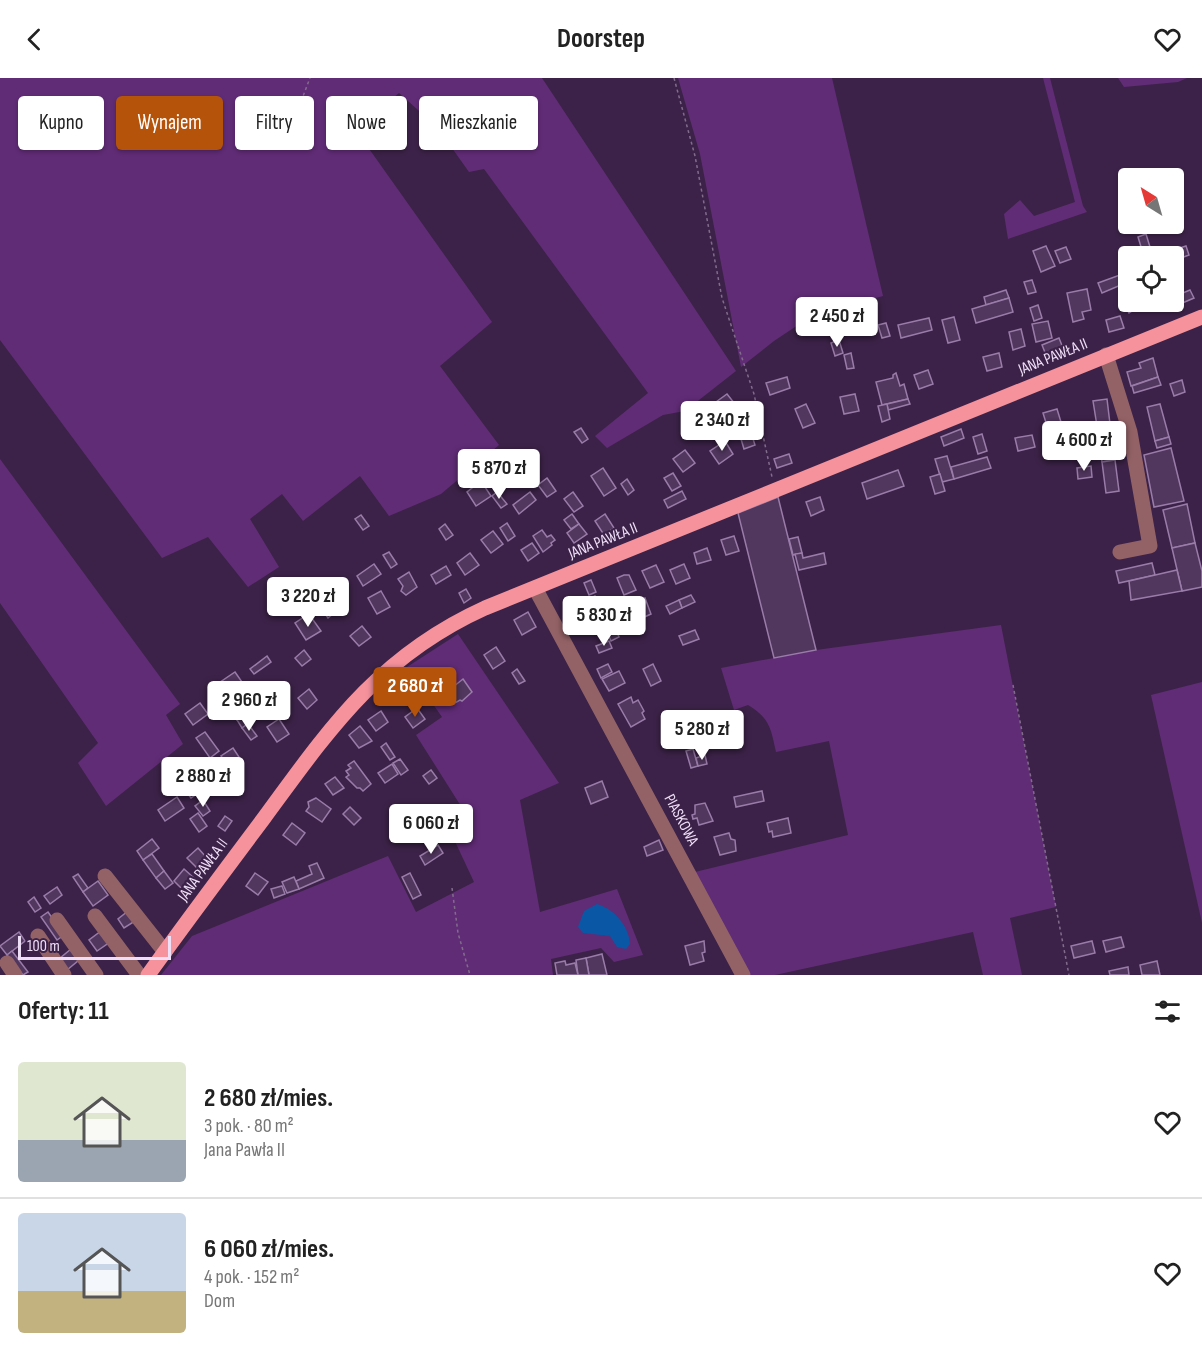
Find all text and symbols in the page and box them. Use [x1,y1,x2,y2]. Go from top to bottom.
icon: back [18,23,51,56]
text: Doorstep [557,23,645,55]
icon: heart [1151,23,1184,56]
chip: Kupno [18,96,104,150]
chip: Wynajem [116,96,223,150]
chip: Filtry [235,96,314,150]
chip: Nowe [326,96,407,150]
chip: Mieszkanie [419,96,538,150]
north arrow [1118,168,1184,234]
map controls [1118,168,1184,312]
button: locate [1118,246,1184,312]
pin: 2 450 zł [775,297,899,348]
text: 2 450 zł [810,304,864,328]
street label: JANA PAWŁA II [1015,335,1090,380]
pin: 2 340 zł [660,401,784,452]
text: 2 340 zł [695,408,749,432]
pin: 4 600 zł [1022,421,1146,472]
text: 4 600 zł [1056,428,1112,452]
pin: 5 870 zł [437,449,561,500]
text: 5 870 zł [472,456,526,480]
street label: JANA PAWŁA II [565,519,640,564]
pin: 3 220 zł [246,577,370,628]
text: 3 220 zł [281,584,335,608]
pin: 5 830 zł [542,596,666,647]
text: 5 830 zł [577,603,631,627]
pin: 2 680 zł [353,667,477,718]
text: 2 680 zł [387,674,443,698]
pin: 2 960 zł [187,681,311,732]
text: 2 960 zł [221,688,277,712]
pin: 5 280 zł [640,710,764,761]
text: 5 280 zł [675,717,729,741]
pin: 2 880 zł [141,757,265,808]
text: 2 880 zł [175,764,231,788]
street label: PIASKOWA [660,791,702,849]
pin: 6 060 zł [369,804,493,855]
text: 6 060 zł [403,811,459,835]
street label: JANA PAWŁA II [173,835,232,906]
scale bar [18,933,171,960]
text: 100 m [27,937,60,956]
icon: filters [1151,995,1184,1028]
text: Oferty: 11 [18,996,109,1027]
text: 2 680 zł/mies. [204,1083,333,1114]
icon: home [66,1086,138,1158]
icon: heart [1151,1106,1184,1139]
text: 3 pok. · 80 m² [204,1114,294,1138]
text: Jana Pawła II [204,1138,285,1162]
text: 6 060 zł/mies. [204,1234,334,1265]
icon: home [66,1237,138,1309]
icon: heart [1151,1257,1184,1290]
text: 4 pok. · 152 m² [204,1265,299,1289]
text: Dom [204,1289,235,1313]

